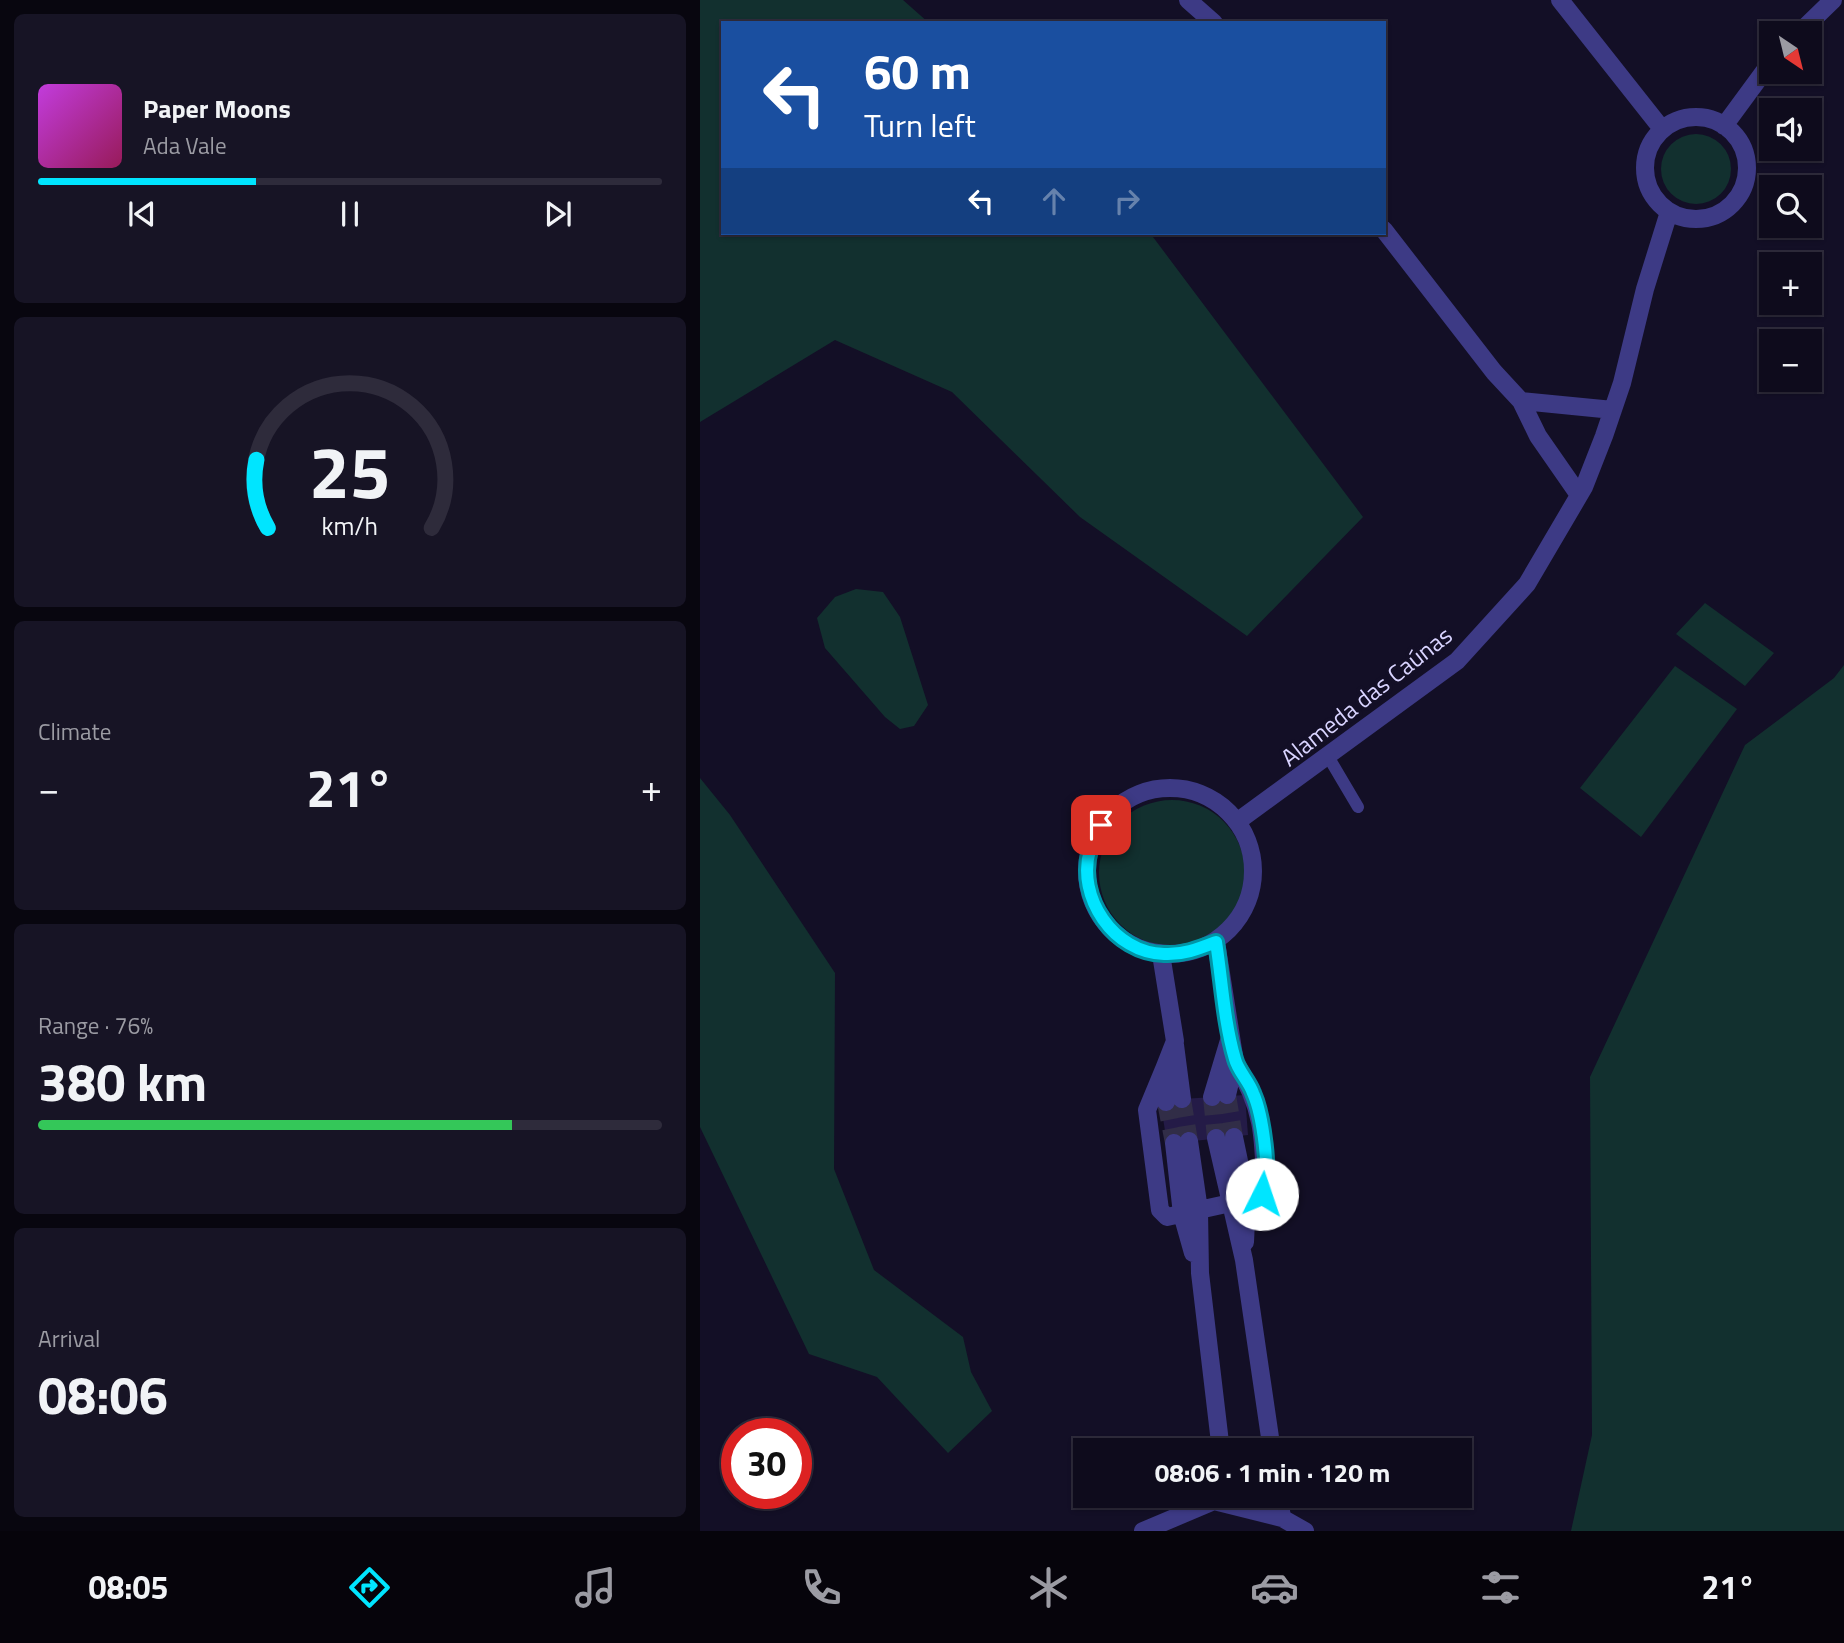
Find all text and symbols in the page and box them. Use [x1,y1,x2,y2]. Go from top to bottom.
north arrow [1759,21,1822,84]
map controls [1759,21,1822,392]
text: 60 m [864,33,971,108]
icon: left [749,49,840,140]
text: Paper Moons [143,89,291,128]
button: sound [1759,98,1822,161]
text: Turn left [864,101,976,149]
text: Ada Vale [143,128,227,163]
button: search [1759,175,1822,238]
icon: left [962,182,1000,220]
icon: ahead [1035,182,1073,220]
icon: right [1108,182,1146,220]
icon: previous [123,195,161,233]
icon: pause [331,195,369,233]
icon: next [539,195,577,233]
button: + [1759,252,1822,315]
button: − [1759,329,1822,392]
text: 25 [309,417,391,527]
text: km/h [322,507,378,545]
street label: Alameda das Caúnas [1273,617,1459,775]
text: Climate [38,714,111,749]
text: 21° [306,748,394,827]
text: − [38,759,59,817]
text: + [641,759,662,817]
pin [1071,795,1131,855]
icon: arrive [1082,806,1120,844]
text: Range · 76% [38,1008,153,1043]
text: 380 km [38,1042,207,1121]
position arrow [1225,1157,1299,1231]
text: Arrival [38,1321,100,1356]
text: 08:06 [38,1355,168,1434]
speed limit sign: 30 [721,1418,812,1509]
text: 08:06 · 1 min · 120 m [1155,1453,1390,1492]
text: 08:05 [89,1563,168,1611]
icon: directions [345,1563,394,1612]
icon: music [571,1563,620,1612]
icon: phone [797,1563,846,1612]
icon: climate [1024,1563,1073,1612]
icon: car [1250,1563,1299,1612]
icon: filters [1476,1563,1525,1612]
text: 21° [1702,1563,1755,1611]

